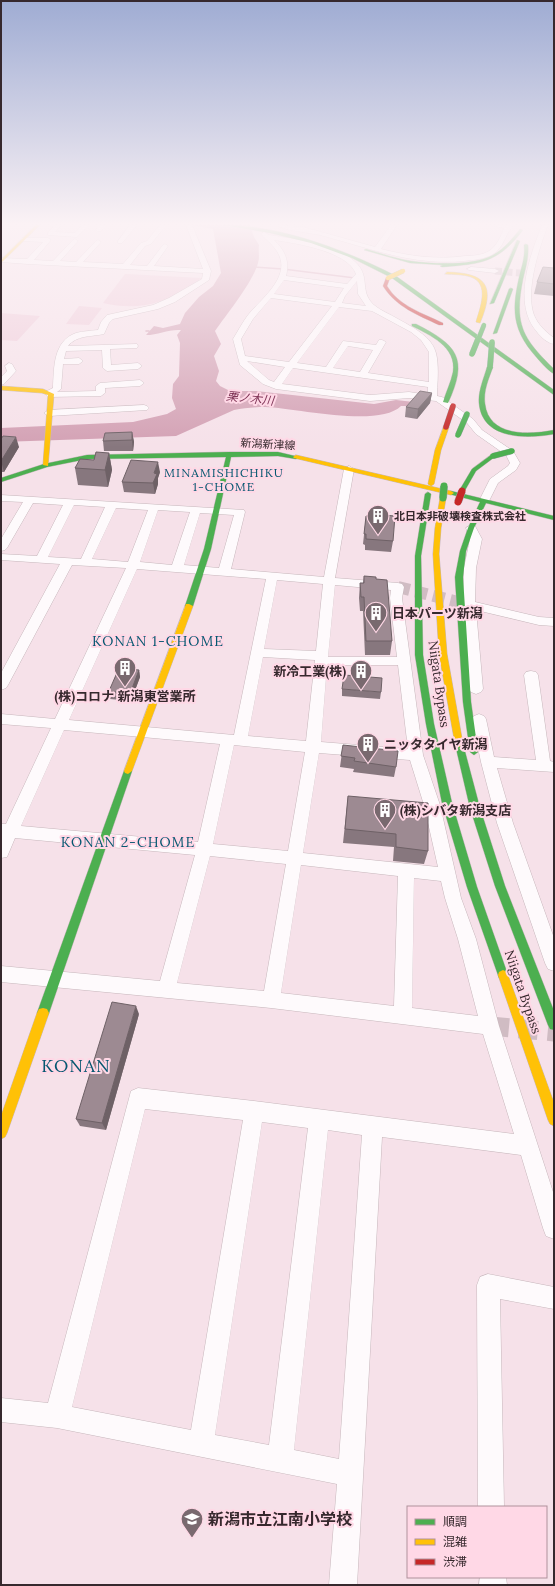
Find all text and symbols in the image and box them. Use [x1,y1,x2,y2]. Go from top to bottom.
water label: 栗ノ木川 [225,388,277,408]
street label: 新潟新津線 [240,436,296,452]
district label: MINAMISHICHIKU 1-CHOME [164,465,284,494]
building icon: 北日本非破壊検査株式会社 [365,503,391,536]
place label: 北日本非破壊検査株式会社 [394,509,526,523]
building icon: 日本パーツ新潟 [363,600,389,633]
place label: 日本パーツ新潟 [392,605,483,622]
district label: KONAN 1-CHOME [92,632,224,650]
street label: Niigata Bypass [424,640,454,728]
building icon: (株)コロナ 新潟東営業所 [112,655,138,688]
building icon: 新冷工業(株) [348,658,374,691]
place label: 新冷工業(株) [273,663,346,680]
place label: (株)コロナ 新潟東営業所 [54,688,196,705]
building icon: ニッタタイヤ新潟 [355,731,381,764]
place label: ニッタタイヤ新潟 [384,736,488,753]
building icon: (株)シバタ新潟支店 [372,797,398,830]
place label: (株)シバタ新潟支店 [400,802,511,819]
district label: KONAN 2-CHOME [61,833,195,851]
street label: Niigata Bypass [501,948,545,1036]
district label: KONAN [41,1054,111,1077]
school or university icon: 新潟市立江南小学校 [179,1506,205,1539]
legend [407,1506,547,1578]
place label: 新潟市立江南小学校 [208,1509,352,1529]
text: 順調 [443,1514,467,1529]
text: 混雑 [443,1534,467,1549]
text: 渋滞 [443,1554,467,1569]

